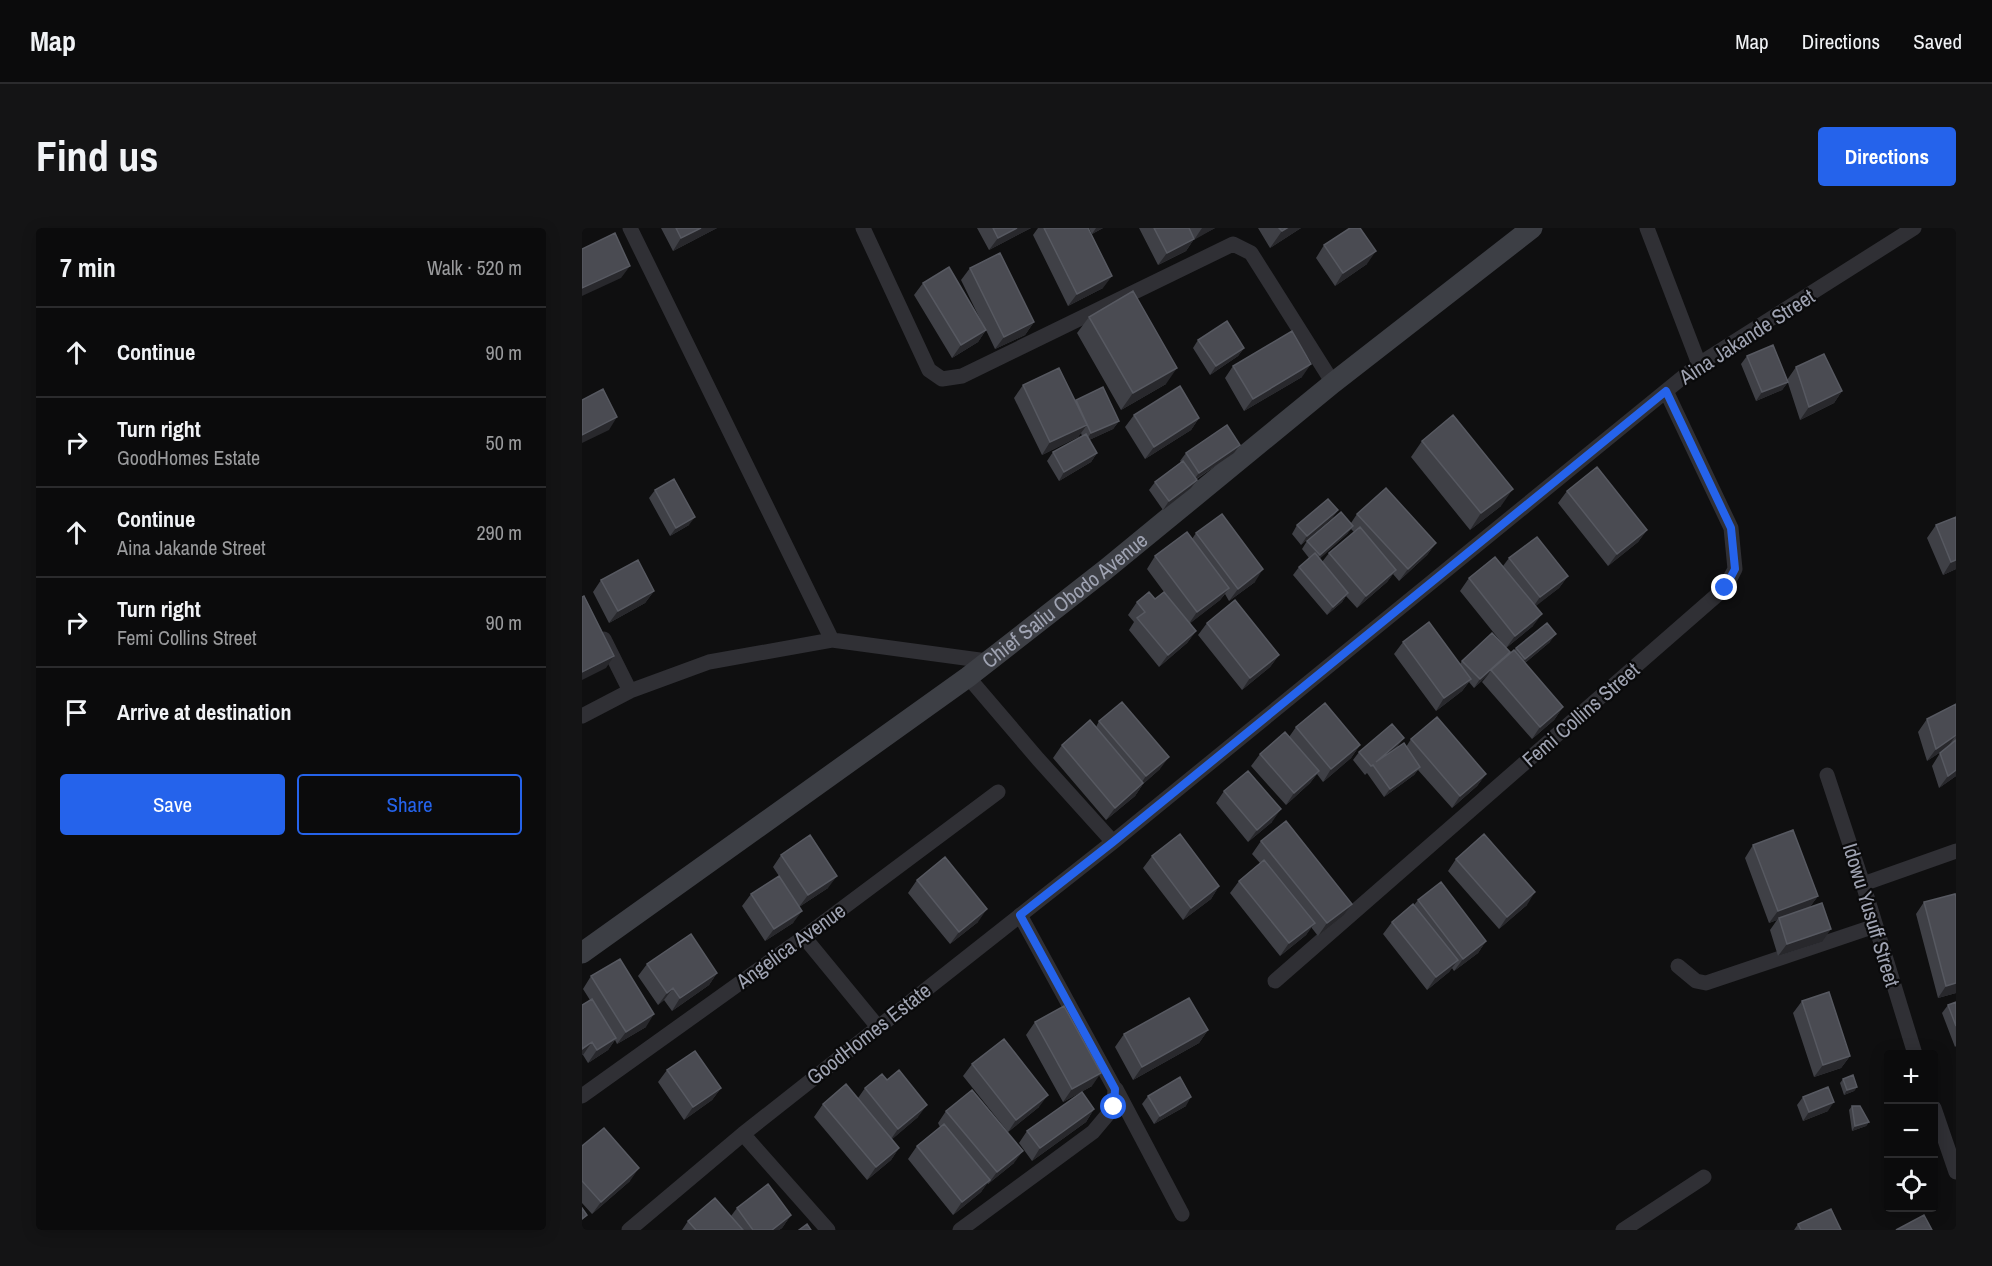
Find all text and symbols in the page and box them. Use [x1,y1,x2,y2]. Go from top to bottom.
text: Map [30,22,76,60]
text: Map [1735,27,1769,56]
text: Directions [1802,27,1880,56]
text: Saved [1913,27,1962,56]
button: Directions [1818,127,1956,186]
text: Find us [36,128,158,184]
text: 7 min [60,250,116,285]
text: Walk · 520 m [427,254,522,281]
street label: Aina Jakande Street [1673,282,1820,392]
icon: ahead [60,336,93,369]
text: Continue [117,337,195,367]
text: 90 m [486,339,522,366]
text: Turn right [117,414,201,444]
icon: right [60,426,93,459]
text: 50 m [486,429,522,456]
text: GoodHomes Estate [117,444,260,471]
text: Continue [117,504,195,534]
icon: ahead [60,516,93,549]
text: 290 m [476,519,522,546]
street label: Chief Saliu Obodo Avenue [976,526,1154,675]
text: Aina Jakande Street [117,534,266,561]
route end [1711,574,1737,600]
text: Turn right [117,594,201,624]
icon: right [60,606,93,639]
text: 90 m [486,609,522,636]
text: Femi Collins Street [117,624,257,651]
street label: Femi Collins Street [1516,655,1646,774]
icon: arrive [60,696,93,729]
text: Arrive at destination [117,697,291,727]
button: Save [60,774,285,835]
button: Share [297,774,522,835]
street label: Idowu Yusuff Street [1836,839,1907,990]
street label: Angelica Avenue [729,896,851,996]
street label: GoodHomes Estate [801,976,937,1091]
map controls [1884,1050,1938,1212]
button: + [1884,1050,1938,1104]
route start [1100,1093,1126,1119]
button: − [1884,1104,1938,1158]
button: locate [1884,1158,1938,1212]

